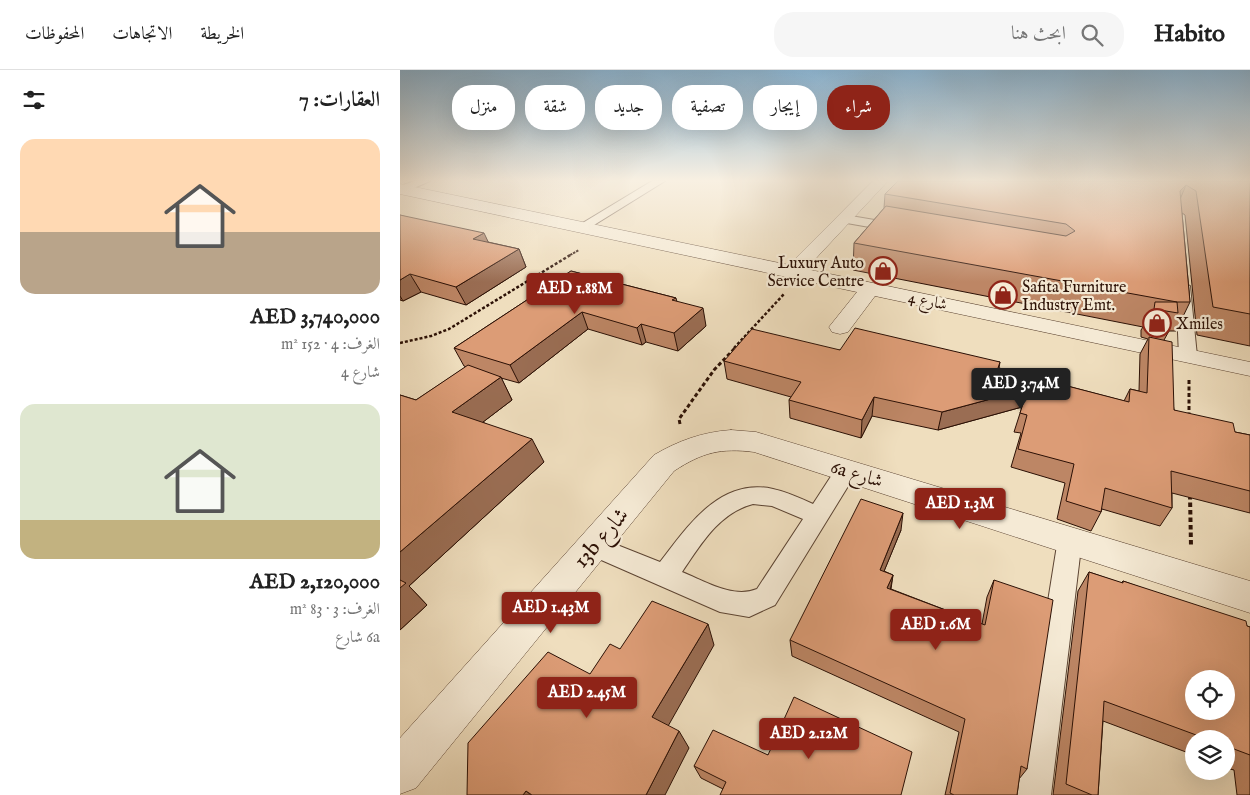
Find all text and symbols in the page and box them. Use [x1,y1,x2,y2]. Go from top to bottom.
search box [774,12,1124,57]
text: Habito [1154,19,1225,50]
icon: search [1078,21,1106,49]
text: ابحث هنا [1011,22,1066,46]
text: المحفوظات [25,23,84,46]
text: الاتجاهات [112,23,172,46]
text: الخريطة [200,23,244,46]
chip: منزل [452,85,515,130]
chip: شقة [525,85,585,130]
chip: جديد [595,85,662,130]
chip: تصفية [672,85,743,130]
chip: إيجار [753,85,817,130]
chip: شراء [827,85,890,130]
icon: filters [20,86,48,114]
text: العقارات: 7 [299,87,380,114]
icon: home [155,171,245,261]
place label: Luxury Auto Service Centre [768,254,864,292]
shop icon: Luxury Auto Service Centre [868,256,898,286]
pin: AED 1.88M [518,272,632,315]
place label: Safita Furniture Industry Emt. [1022,278,1126,316]
text: AED 1.88M [537,279,613,299]
shop icon: Safita Furniture Industry Emt. [988,280,1018,310]
street label: شارع 4 [906,288,949,318]
text: AED 3,740,000 [251,304,380,331]
shop icon: Xmiles [1142,308,1172,338]
place label: Xmiles [1176,315,1223,335]
text: الغرف: 4 · 152 m² [281,335,380,355]
text: شارع 4 [341,363,380,383]
pin: AED 3.74M [964,368,1078,410]
text: AED 3.74M [982,374,1060,394]
icon: home [155,436,245,526]
street label: 6a شارع [827,456,885,496]
pin: AED 1.3M [908,488,1012,530]
text: AED 1.3M [926,494,994,514]
street label: 13b شارع [568,502,638,576]
text: AED 2,120,000 [250,569,380,596]
pin: AED 1.43M [494,592,608,634]
text: AED 1.43M [513,598,589,618]
text: الغرف: 3 · 83 m² [290,600,380,620]
pin: AED 1.6M [884,608,988,651]
text: AED 1.6M [901,615,971,635]
text: 6a شارع [335,628,380,648]
map controls [1185,670,1235,780]
button: locate [1185,670,1235,720]
pin: AED 2.45M [530,676,644,719]
text: AED 2.45M [548,683,626,703]
pin: AED 2.12M [752,718,866,760]
text: AED 2.12M [770,724,848,744]
button: layers [1185,730,1235,780]

